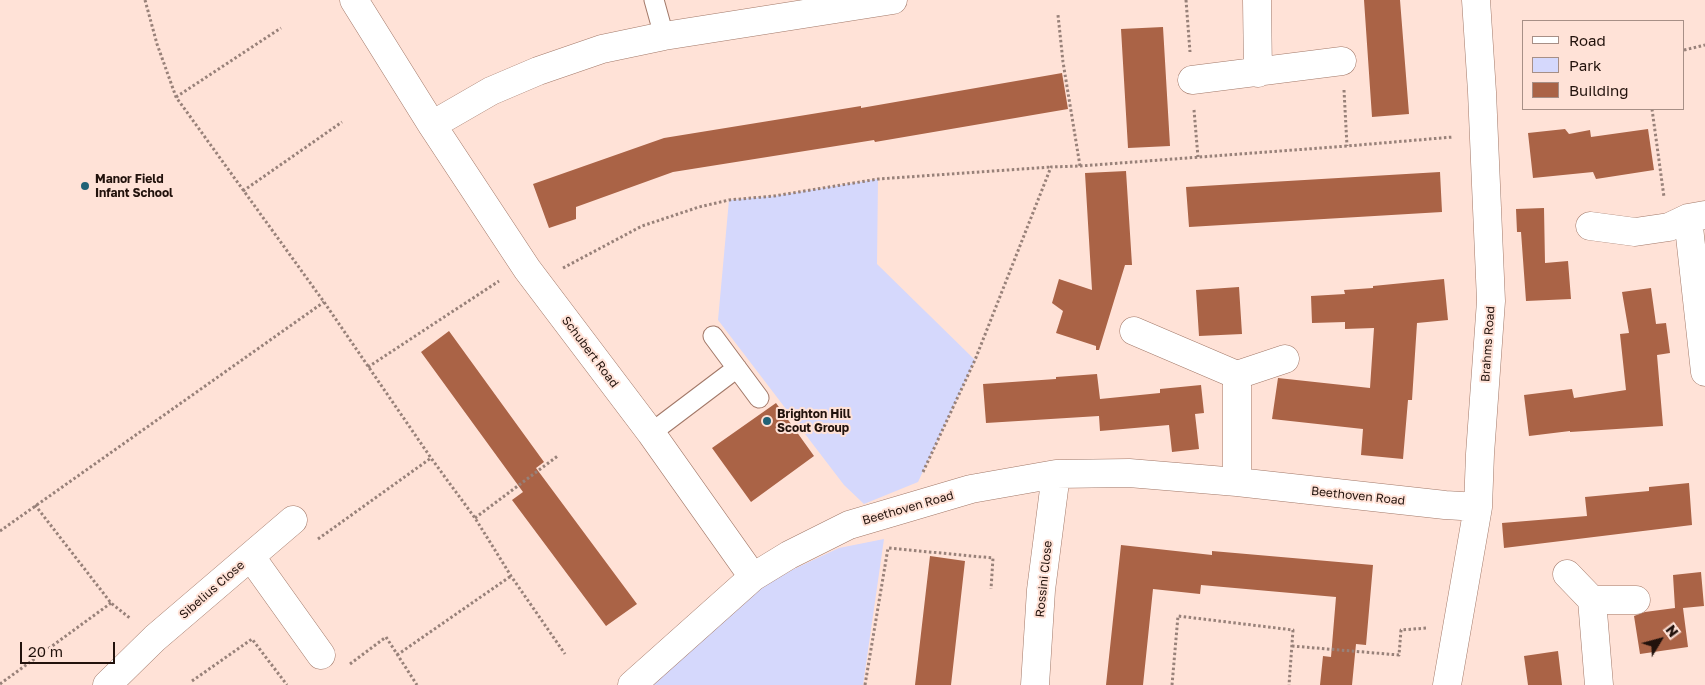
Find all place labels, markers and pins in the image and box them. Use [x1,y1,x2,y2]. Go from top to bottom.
place label: Manor Field Infant School [95,172,173,200]
marker: Manor Field Infant School [79,180,91,192]
place label: Brighton Hill Scout Group [777,407,851,435]
marker: Brighton Hill Scout Group [761,415,773,427]

